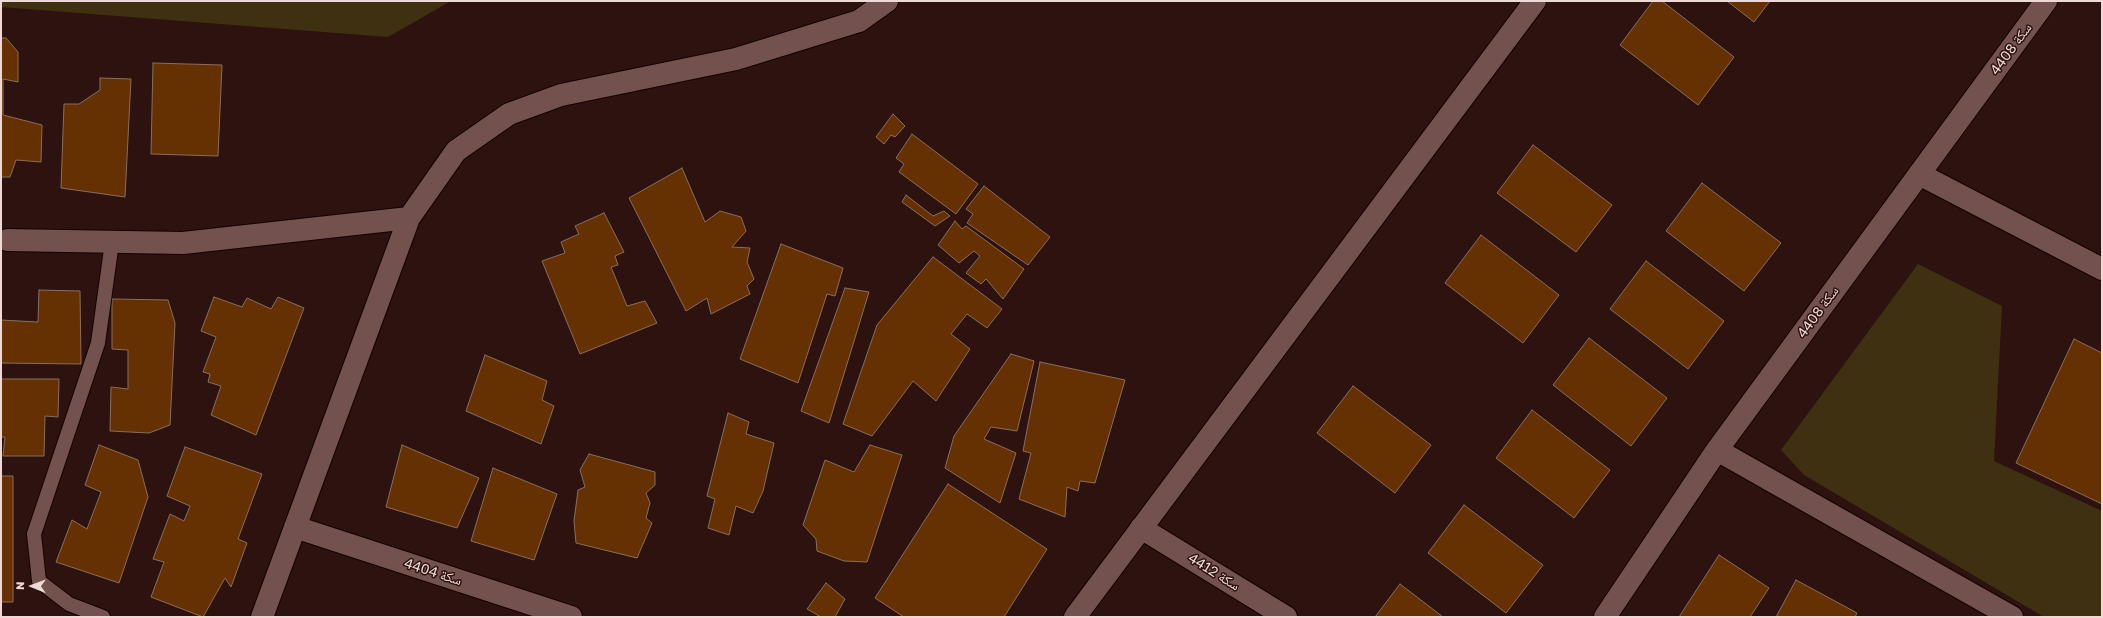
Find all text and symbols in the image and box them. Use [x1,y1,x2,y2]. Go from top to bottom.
street label: سكة 4408 [1987,20,2035,78]
street label: سكة 4408 [1794,283,1842,341]
street label: سكة 4412 [1185,550,1243,594]
street label: سكة 4404 [402,555,464,589]
north arrow [12,566,52,606]
text: N [13,581,26,590]

